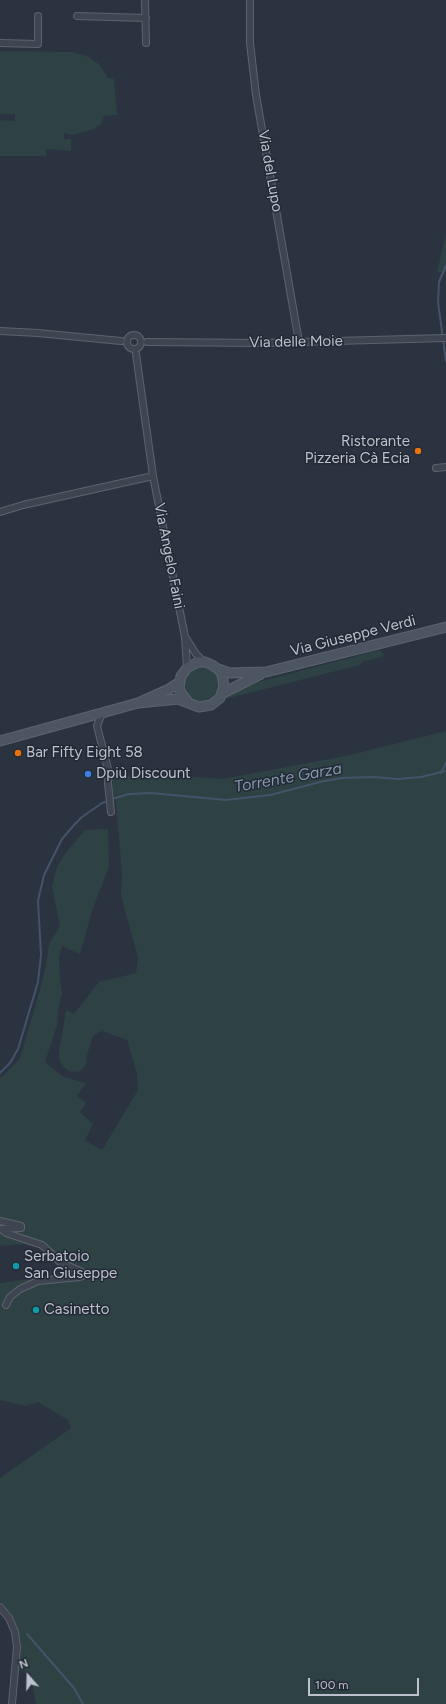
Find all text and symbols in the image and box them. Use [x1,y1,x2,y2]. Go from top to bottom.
street label: Via del Lupo [254,129,286,213]
street label: Via delle Moie [249,332,343,352]
place label: Ristorante Pizzeria Cà Ecia [305,433,410,468]
marker: Ristorante Pizzeria Cà Ecia [413,446,423,456]
street label: Via Angelo Faini [150,502,188,610]
street label: Via Giuseppe Verdi [288,612,418,660]
place label: Bar Fifty Eight 58 [26,744,143,762]
marker: Bar Fifty Eight 58 [13,748,23,758]
water label: Torrente Garza [233,759,343,797]
place label: Dpiù Discount [96,765,191,783]
marker: Dpiù Discount [83,769,93,779]
place label: Serbatoio San Giuseppe [24,1248,117,1283]
marker: Serbatoio San Giuseppe [11,1261,21,1271]
place label: Casinetto [44,1301,109,1319]
marker: Casinetto [31,1305,41,1315]
north arrow [8,1656,48,1696]
text: N [17,1657,30,1672]
scale bar [310,1670,421,1696]
text: 100 m [315,1678,349,1692]

